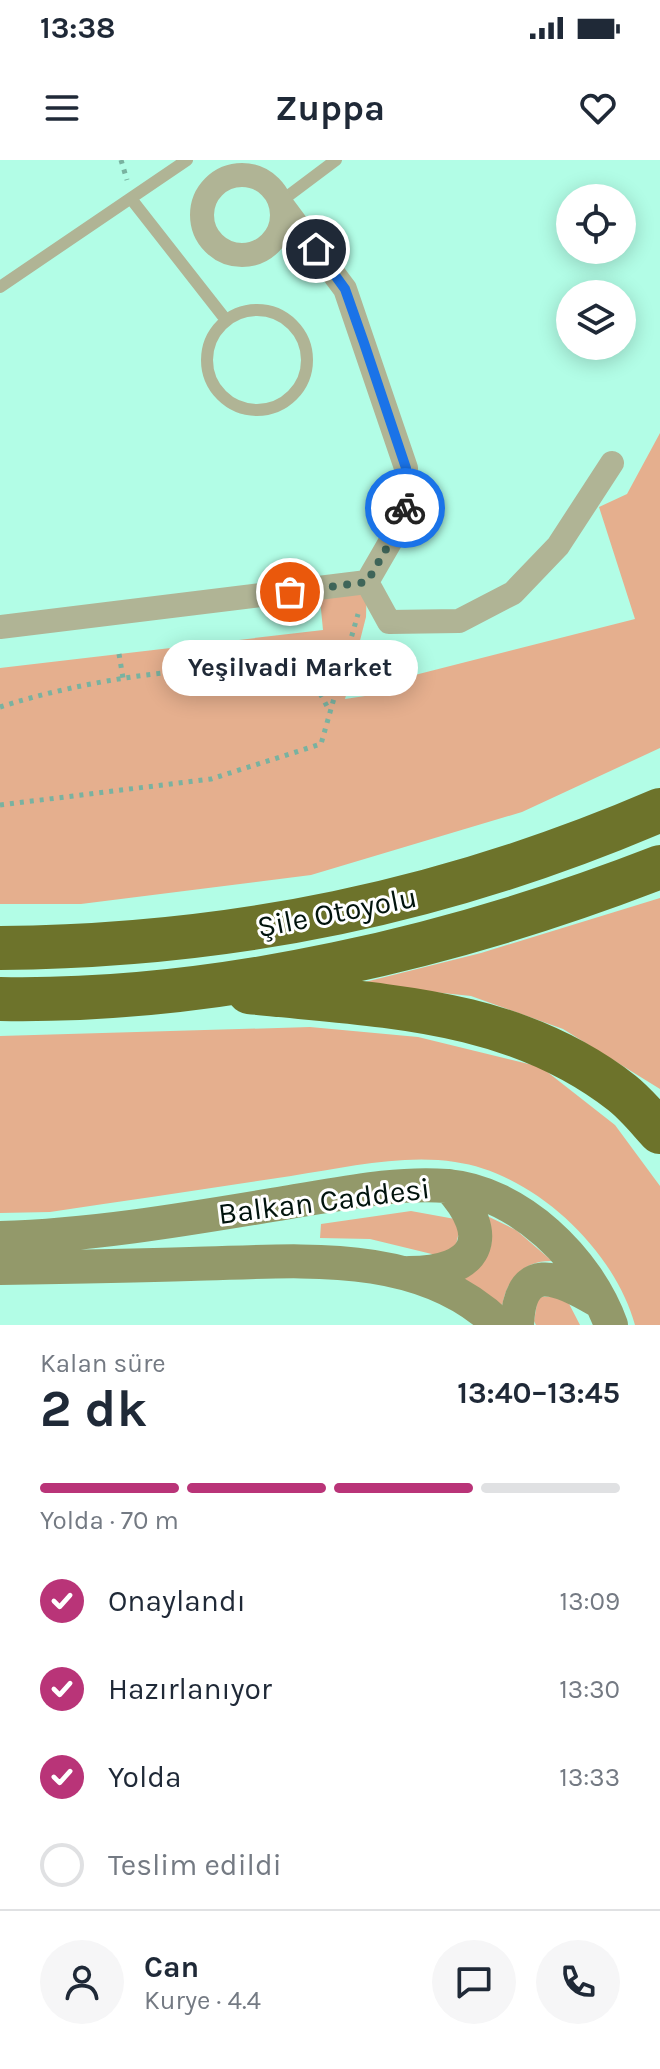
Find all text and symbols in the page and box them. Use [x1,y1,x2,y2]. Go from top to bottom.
text: 13:38 [40,10,116,46]
icon: menu [40,86,84,130]
icon: heart [576,86,620,130]
text: Zuppa [275,87,385,129]
map controls [556,184,636,360]
button: locate [556,184,636,264]
pin [282,215,350,283]
icon: home [294,227,338,271]
button: layers [556,280,636,360]
courier [365,468,445,548]
icon: bike [383,486,427,530]
pin [256,558,324,626]
icon: bag [268,570,312,614]
callout: Yeşilvadi Market [162,640,418,696]
text: Yeşilvadi Market [188,652,392,683]
street label: Şile Otoyolu [254,879,420,945]
street label: Balkan Caddesi [216,1170,432,1232]
text: Kalan süre [40,1348,166,1379]
text: 13:40–13:45 [457,1375,620,1411]
text: 2 dk [40,1378,147,1439]
text: Yolda · 70 m [40,1505,179,1536]
icon: check [40,1579,84,1623]
text: Onaylandı [108,1583,246,1619]
text: 13:09 [560,1586,620,1617]
icon: check [40,1667,84,1711]
text: Hazırlanıyor [108,1671,272,1707]
text: 13:30 [559,1674,620,1705]
icon: check [40,1755,84,1799]
text: Yolda [108,1759,182,1795]
text: 13:33 [559,1762,620,1793]
text: Teslim edildi [108,1847,282,1883]
button: person [40,1940,124,2024]
button: chat [432,1940,516,2024]
button: phone [536,1940,620,2024]
text: Can [144,1949,199,1985]
text: Kurye · 4.4 [144,1985,261,2016]

